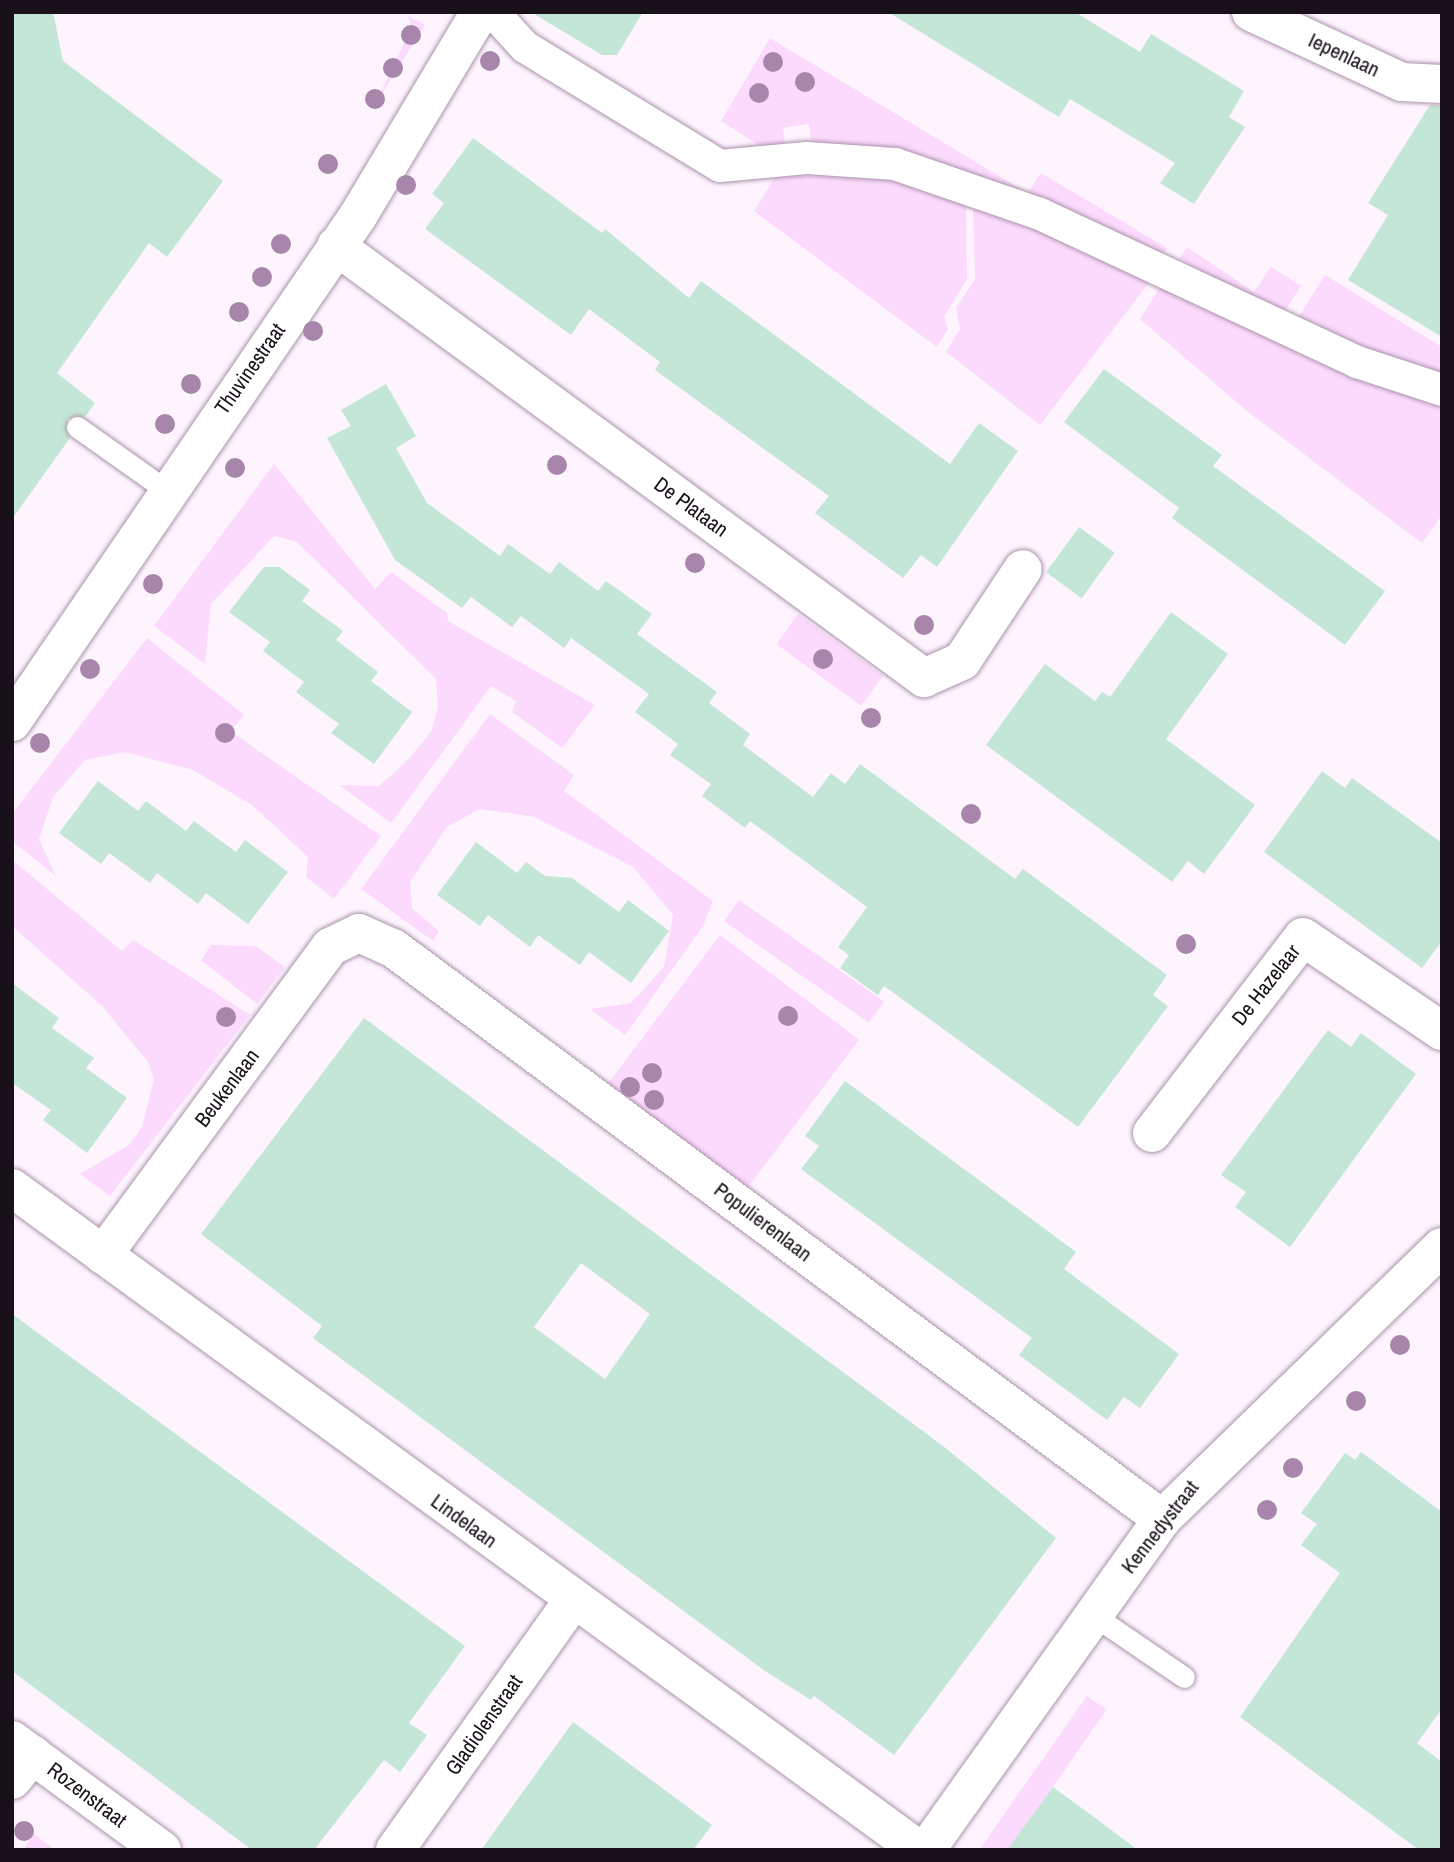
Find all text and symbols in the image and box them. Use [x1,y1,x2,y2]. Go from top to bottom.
street label: Iepenlaan [1304,28,1384,82]
street label: Thuvinestraat [209,319,291,419]
street label: De Plataan [649,472,733,542]
street label: De Hazelaar [1227,940,1305,1030]
street label: Beukenlaan [190,1044,264,1132]
street label: Populierenlaan [709,1177,817,1267]
street label: Kennedystraat [1116,1475,1204,1579]
street label: Lindelaan [426,1489,502,1553]
street label: Gladiolenstraat [440,1670,528,1780]
street label: Rozenstraat [42,1757,132,1833]

